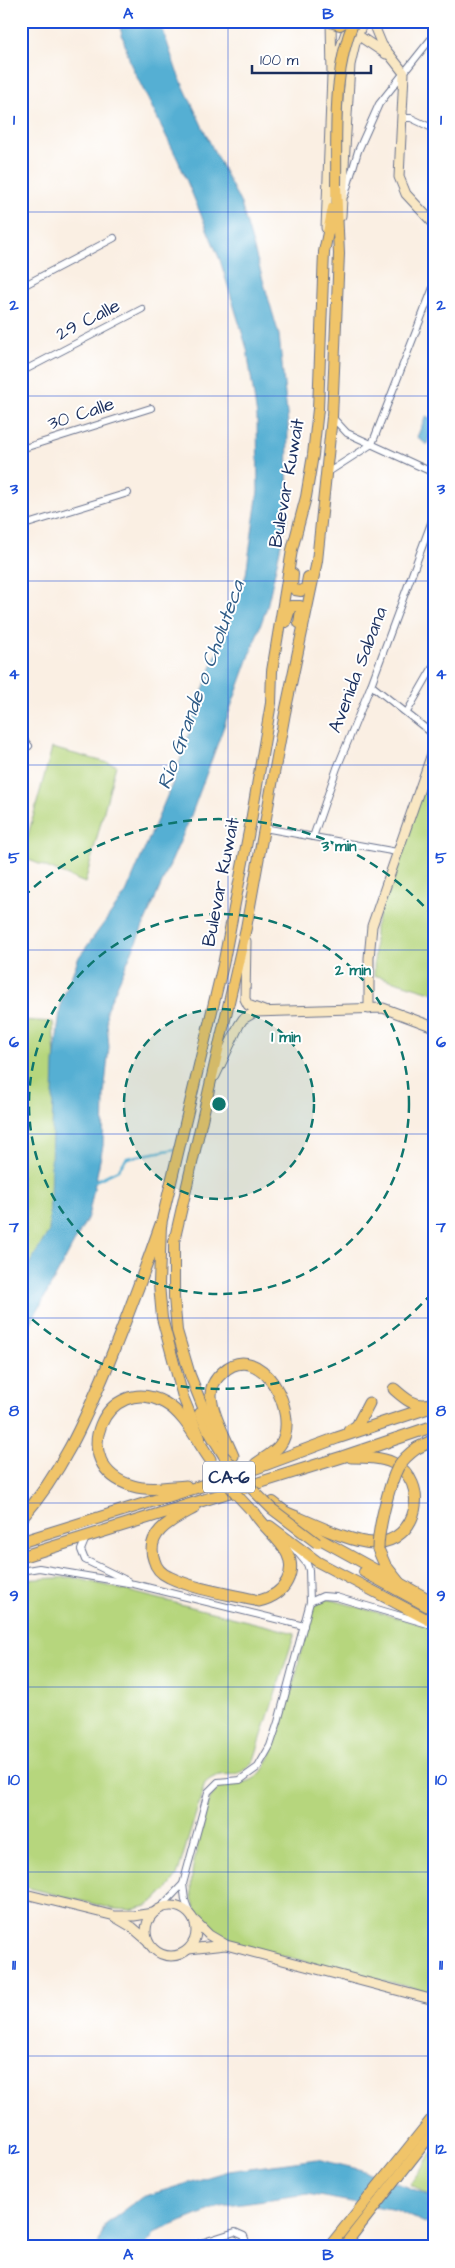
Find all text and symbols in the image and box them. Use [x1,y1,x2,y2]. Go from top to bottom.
text: A [123,3,134,25]
text: B [322,3,334,25]
scale bar [252,42,371,74]
text: 100 m [260,50,299,71]
text: 1 [13,109,16,131]
text: 1 [440,109,443,131]
street label: 29 Calle [51,292,125,348]
text: 2 [8,294,19,316]
text: 2 [435,294,446,316]
street label: 30 Calle [44,391,118,437]
street label: Bulevar Kuwait [262,416,312,550]
text: 3 [9,478,19,500]
text: 3 [436,478,446,500]
water label: Río Grande o Choluteca [150,576,252,793]
street label: Avenida Sabana [322,603,395,737]
text: 4 [9,663,20,685]
text: 4 [436,663,447,685]
street label: Bulevar Kuwait [195,815,247,949]
text: 3 min [320,836,357,857]
text: 5 [8,847,20,869]
text: 5 [435,847,447,869]
text: 2 min [334,960,372,981]
text: 1 min [271,1027,301,1048]
text: 6 [9,1031,19,1053]
text: 6 [436,1031,446,1053]
centre of rings [210,1095,228,1113]
text: 7 [8,1216,19,1238]
text: 7 [435,1216,446,1238]
text: 8 [9,1400,20,1422]
text: 8 [436,1400,447,1422]
road number: CA-6 [203,1461,255,1492]
text: 9 [9,1585,19,1607]
text: 9 [436,1585,446,1607]
text: 10 [8,1769,20,1791]
text: 10 [435,1769,447,1791]
text: 11 [12,1954,17,1976]
text: 11 [439,1954,444,1976]
text: 12 [8,2138,20,2160]
text: 12 [435,2138,447,2160]
text: A [123,2244,134,2266]
text: B [322,2244,334,2266]

